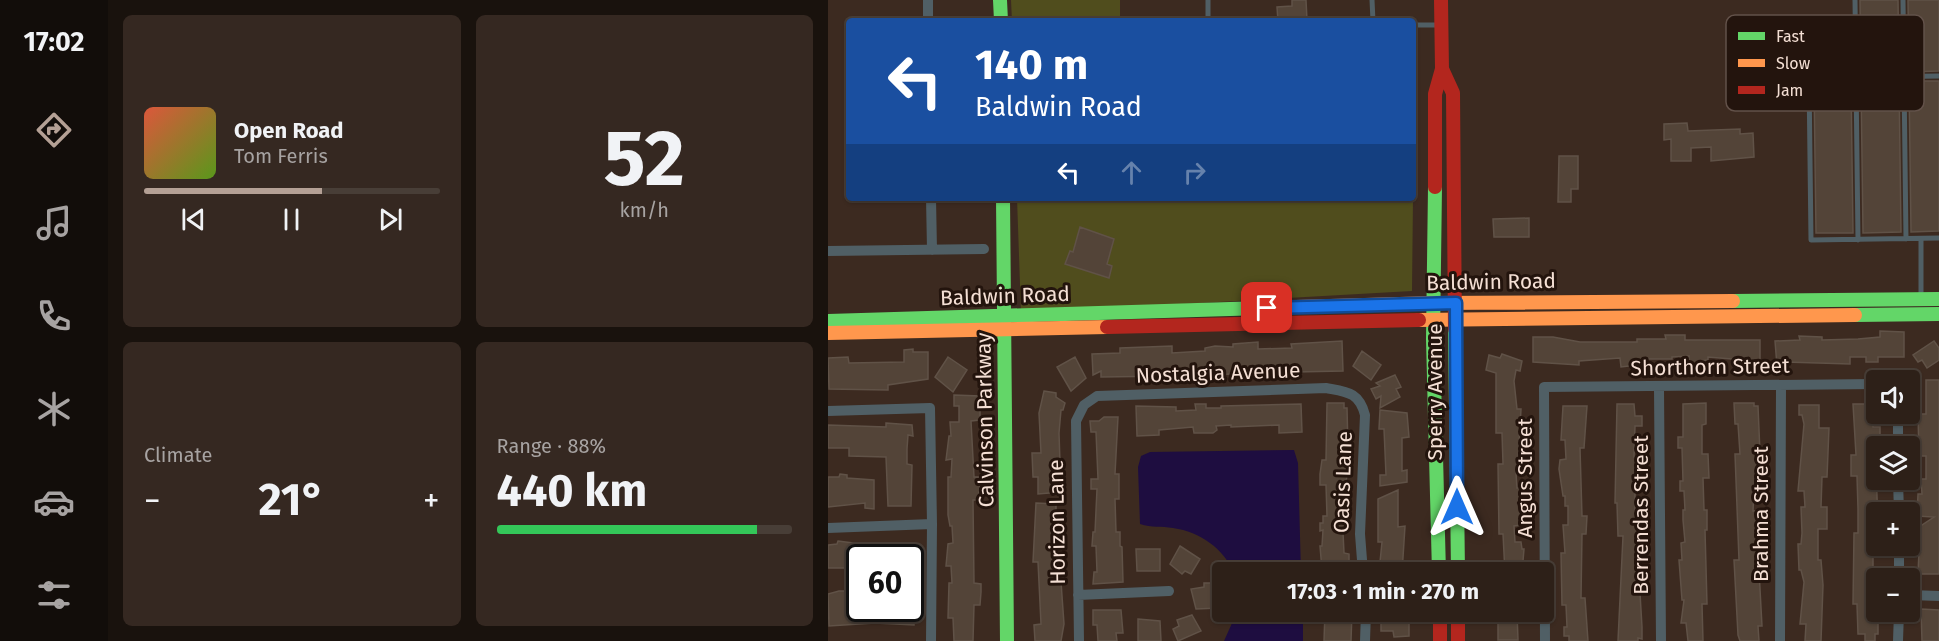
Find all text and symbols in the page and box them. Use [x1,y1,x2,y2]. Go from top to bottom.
legend [1726,15,1924,111]
text: 17:02 [23,26,85,58]
text: Fast [1776,27,1805,46]
text: 140 m [975,40,1088,90]
icon: left [876,42,954,120]
text: Slow [1776,54,1811,73]
text: Jam [1776,81,1803,100]
text: Baldwin Road [975,91,1142,123]
icon: directions [33,109,75,151]
text: 52 [604,112,685,206]
text: Open Road [234,117,344,144]
text: Tom Ferris [234,144,328,168]
icon: left [1052,156,1085,189]
icon: ahead [1115,156,1148,189]
icon: right [1178,156,1211,189]
text: km/h [620,198,669,222]
icon: music [33,202,75,244]
icon: previous [177,203,210,236]
icon: pause [275,203,308,236]
icon: next [374,203,407,236]
street label: Baldwin Road [1426,268,1556,296]
street label: Baldwin Road [940,281,1070,311]
pin [1241,282,1292,333]
icon: arrive [1250,291,1283,324]
icon: phone [33,295,75,337]
street label: Sperry Avenue [1422,323,1448,461]
street label: Calvinson Parkway [970,332,1000,508]
street label: Shorthorn Street [1630,353,1790,381]
street label: Nostalgia Avenue [1135,357,1301,389]
map controls [1866,370,1920,622]
button: sound [1866,370,1920,424]
icon: climate [33,388,75,430]
street label: Angus Street [1512,418,1538,538]
street label: Oasis Lane [1328,431,1358,533]
text: Range · 88% [497,434,606,458]
street label: Berrendas Street [1628,435,1654,595]
button: layers [1866,436,1920,490]
text: Climate [144,443,212,467]
street label: Brahma Street [1748,446,1774,582]
street label: Horizon Lane [1043,459,1071,585]
text: 440 km [497,464,647,518]
text: 21° [258,473,325,527]
position arrow [1425,475,1489,539]
icon: car [33,481,75,523]
text: − [144,481,161,521]
text: + [423,481,439,521]
button: + [1866,502,1920,556]
speed limit sign: 60 [846,544,924,622]
button: − [1866,568,1920,622]
icon: filters [33,574,75,616]
text: 17:03 · 1 min · 270 m [1287,578,1479,605]

